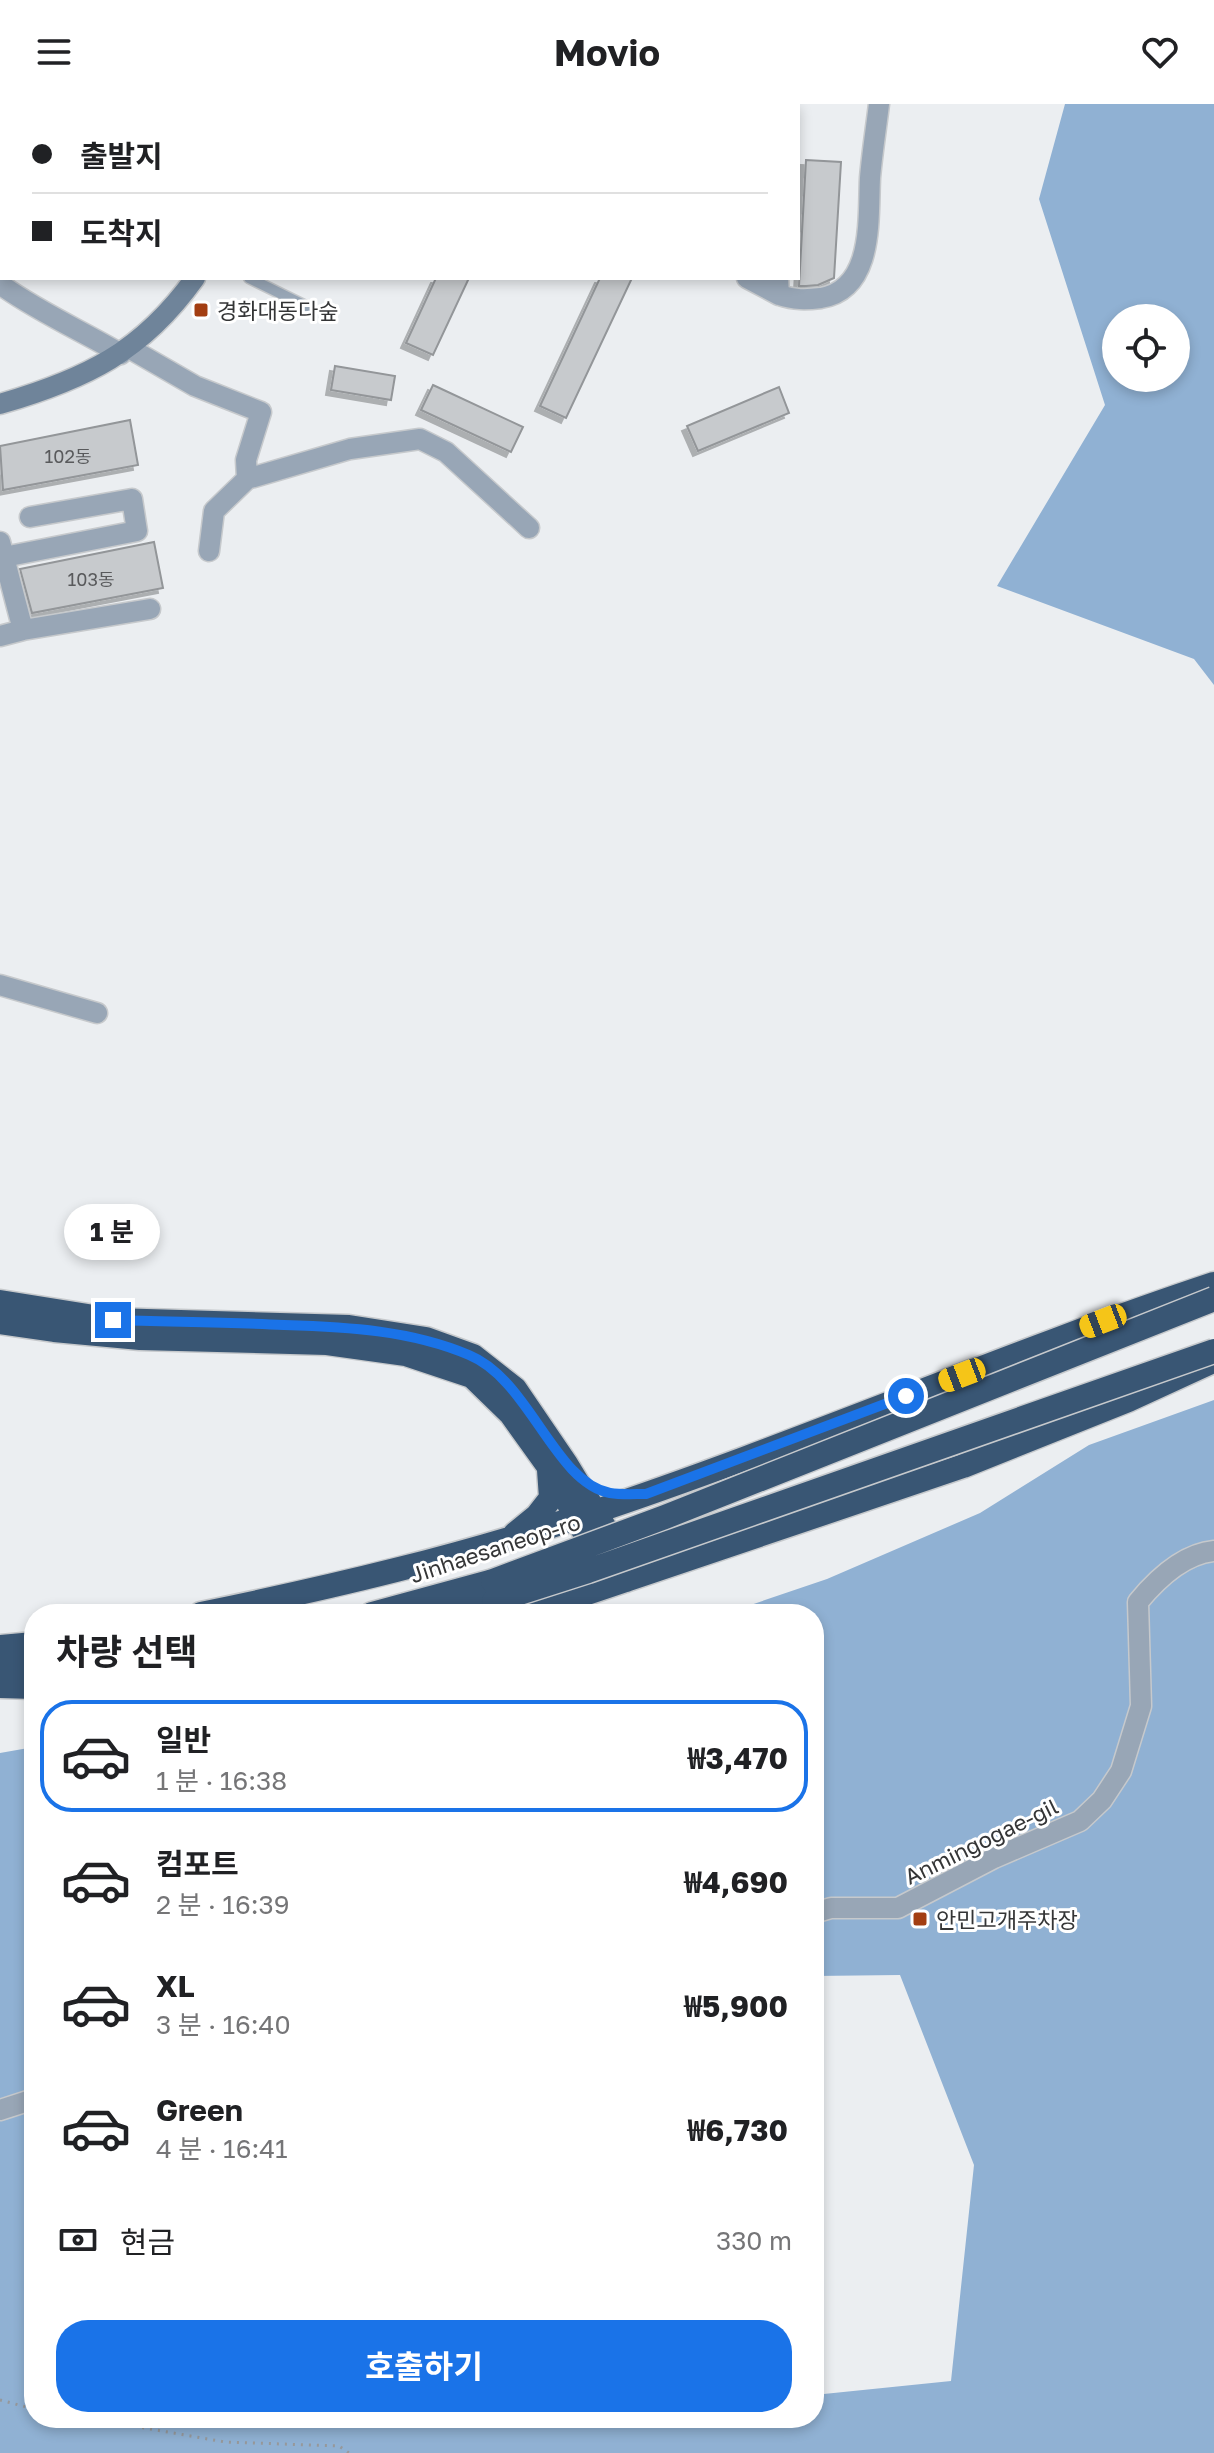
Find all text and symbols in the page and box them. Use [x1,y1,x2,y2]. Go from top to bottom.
icon: menu [32,30,76,74]
icon: heart [1138,30,1182,74]
text: Movio [554,31,660,74]
text: 출발지 [80,138,163,174]
text: 도착지 [80,215,163,251]
place label: 경화대동다숲 [217,297,338,324]
marker: 경화대동다숲 [192,301,210,319]
map controls [1102,304,1190,392]
button: locate [1102,304,1190,392]
house number: 102동 [45,445,91,467]
house number: 103동 [68,568,114,590]
callout: 1 분 [65,1204,161,1260]
text: 1 분 [90,1216,134,1247]
car [1076,1301,1130,1341]
route end [95,1302,131,1338]
car [935,1355,989,1395]
route start [888,1378,924,1414]
street label: Jinhaesaneop-ro [406,1508,584,1588]
text: 차량 선택 [56,1630,197,1673]
icon: car [60,1720,132,1792]
text: 일반 [156,1722,211,1758]
text: ₩3,470 [688,1740,788,1776]
text: 1 분 · 16:38 [156,1765,287,1796]
street label: Anmingogae-gil [900,1792,1062,1890]
icon: car [60,1844,132,1916]
text: 컴포트 [156,1846,239,1882]
text: ₩4,690 [684,1864,788,1900]
text: 2 분 · 16:39 [156,1889,289,1920]
place label: 안민고개주차장 [936,1906,1078,1933]
marker: 안민고개주차장 [911,1910,929,1928]
icon: car [60,1968,132,2040]
text: XL [156,1968,195,2004]
text: ₩5,900 [684,1988,788,2024]
text: 3 분 · 16:40 [156,2009,291,2040]
icon: car [60,2092,132,2164]
text: Green [156,2092,243,2128]
text: ₩6,730 [688,2112,788,2148]
text: 4 분 · 16:41 [156,2133,288,2164]
icon: cash [56,2218,100,2262]
text: 현금 [120,2224,175,2260]
text: 330 m [716,2225,792,2256]
button: 호출하기 [56,2320,792,2412]

